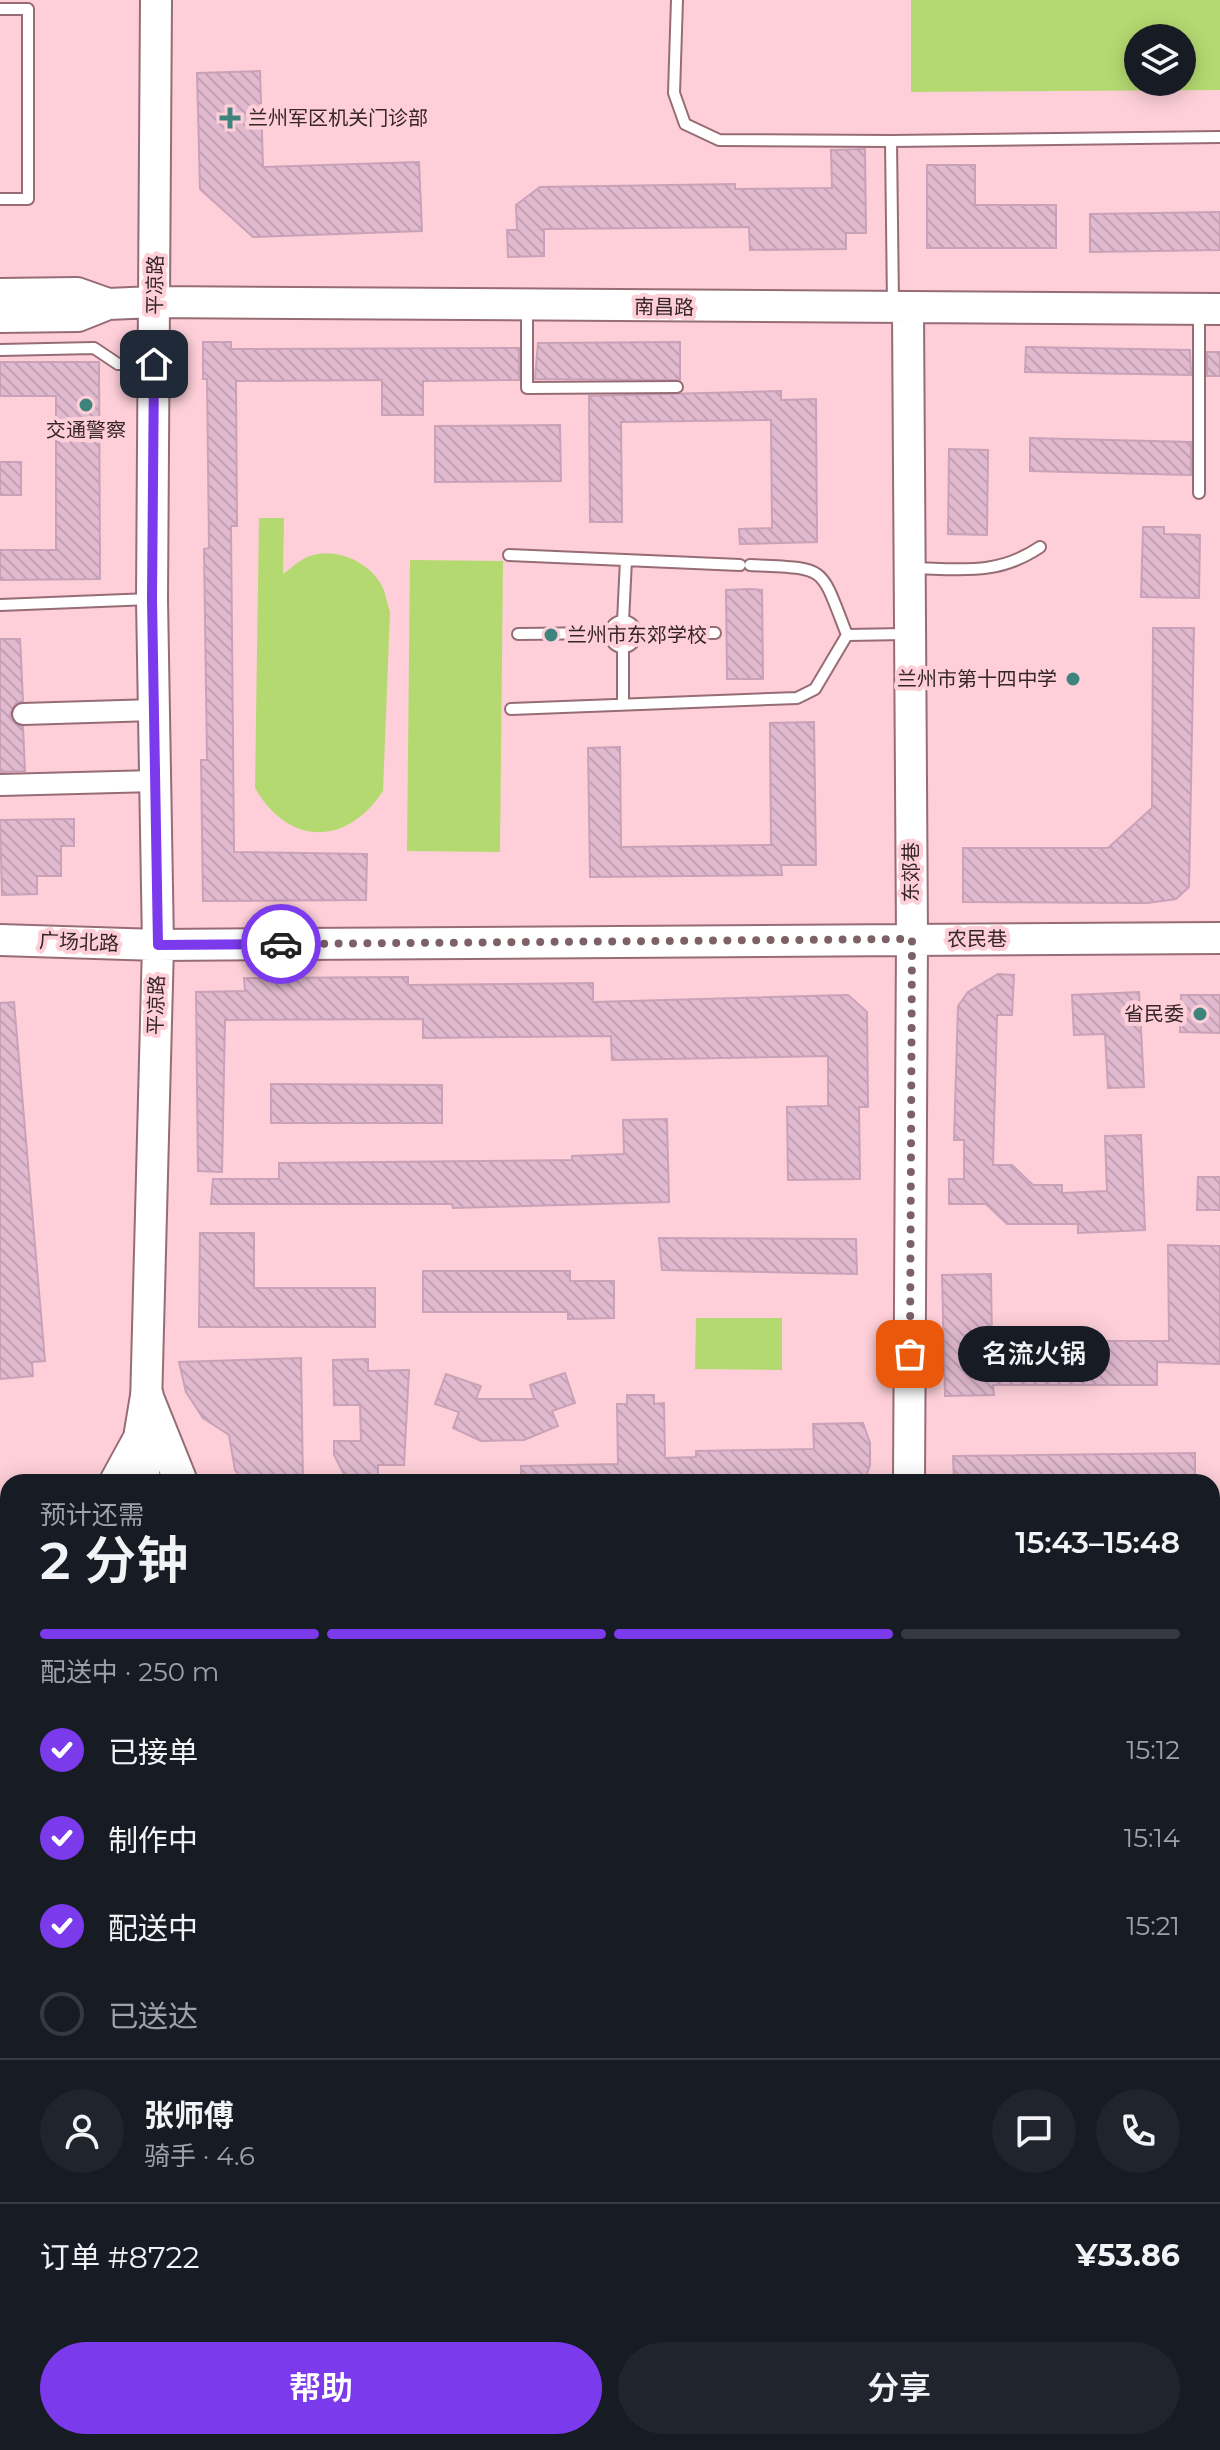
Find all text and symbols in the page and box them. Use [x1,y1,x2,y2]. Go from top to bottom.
map controls [1124,24,1196,96]
button: layers [1124,24,1196,96]
place label: 兰州军区机关门诊部 [248,106,428,130]
marker: 兰州军区机关门诊部 [219,107,241,129]
street label: 平凉路 [142,255,168,315]
street label: 南昌路 [634,294,694,320]
pin [120,330,188,398]
icon: home [132,342,176,386]
marker: 交通警察 [77,396,95,414]
place label: 交通警察 [46,418,126,442]
place label: 兰州市东郊学校 [567,623,707,647]
marker: 兰州市东郊学校 [542,626,560,644]
place label: 兰州市第十四中学 [897,667,1057,691]
marker: 兰州市第十四中学 [1064,670,1082,688]
street label: 东郊巷 [899,842,923,902]
courier [241,904,321,984]
icon: car [259,922,303,966]
street label: 农民巷 [947,927,1007,951]
street label: 广场北路 [39,929,119,955]
street label: 平凉路 [143,975,169,1035]
place label: 省民委 [1124,1002,1184,1026]
marker: 省民委 [1191,1005,1209,1023]
pin [876,1320,944,1388]
callout: 名流火锅 [958,1326,1110,1382]
icon: bag [888,1332,932,1376]
text: 名流火锅 [982,1338,1086,1370]
text: 预计还需 [40,1499,144,1531]
text: 15:43–15:48 [1015,1524,1180,1561]
text: 2 分钟 [40,1529,189,1592]
text: 配送中 · 250 m [40,1656,219,1688]
icon: check [40,1728,84,1772]
text: 已接单 [108,1734,198,1771]
text: 15:12 [1126,1734,1180,1766]
icon: check [40,1816,84,1860]
text: 制作中 [108,1822,198,1859]
text: 15:14 [1124,1822,1180,1854]
icon: check [40,1904,84,1948]
text: 配送中 [108,1910,198,1947]
text: 15:21 [1126,1910,1180,1942]
text: 已送达 [108,1998,198,2035]
button: person [40,2089,124,2173]
button: chat [992,2089,1076,2173]
button: phone [1096,2089,1180,2173]
text: 张师傅 [144,2097,234,2134]
text: 骑手 · 4.6 [144,2140,255,2172]
text: ¥53.86 [1075,2237,1180,2274]
text: 订单 #8722 [40,2239,200,2276]
button: 帮助 [40,2342,602,2434]
button: 分享 [618,2342,1180,2434]

